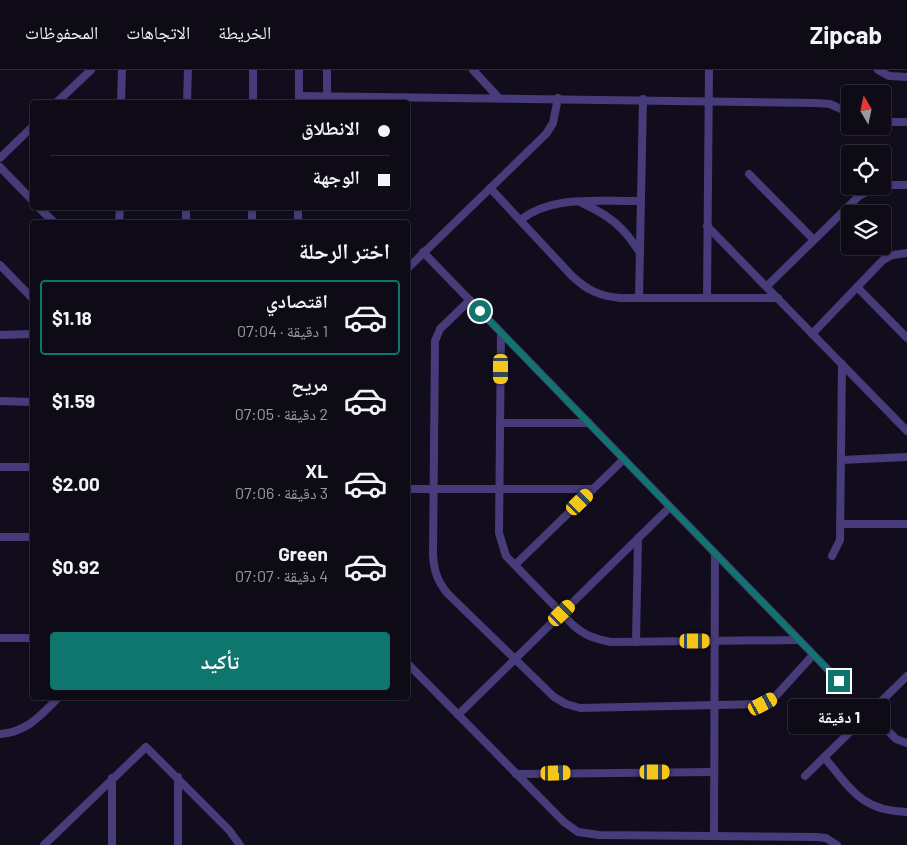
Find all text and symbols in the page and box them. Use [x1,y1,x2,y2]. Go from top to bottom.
text: Zipcab [810,20,882,49]
text: المحفوظات [25,21,98,43]
text: الاتجاهات [126,21,190,43]
text: الخريطة [218,21,271,43]
north arrow [841,85,891,135]
map controls [841,85,891,255]
text: الانطلاق [301,116,360,139]
button: locate [841,145,891,195]
text: الوجهة [312,165,360,188]
button: layers [841,205,891,255]
text: اختر الرحلة [299,237,390,263]
text: اقتصادي [266,289,328,312]
icon: car [343,295,388,340]
route start [469,300,491,322]
text: $1.18 [52,306,92,329]
text: 1 دقيقة · 07:04 [237,321,328,340]
car [493,354,508,384]
text: مريح [291,372,328,395]
icon: car [343,378,388,423]
text: $1.59 [52,389,95,412]
text: 2 دقيقة · 07:05 [235,404,328,423]
text: XL [305,459,328,482]
icon: car [343,461,388,506]
text: $2.00 [52,472,100,495]
text: 3 دقيقة · 07:06 [235,483,328,502]
car [563,486,596,518]
text: Green [278,542,328,565]
icon: car [343,544,388,589]
text: $0.92 [52,555,100,578]
text: 4 دقيقة · 07:07 [235,566,328,585]
car [545,597,578,629]
button: تأكيد [50,632,390,690]
car [680,634,710,649]
route end [828,670,850,692]
car [746,690,779,718]
callout: 1 دقيقة [788,698,890,734]
text: 1 دقيقة [818,707,860,726]
car [540,765,571,781]
car [640,765,670,780]

